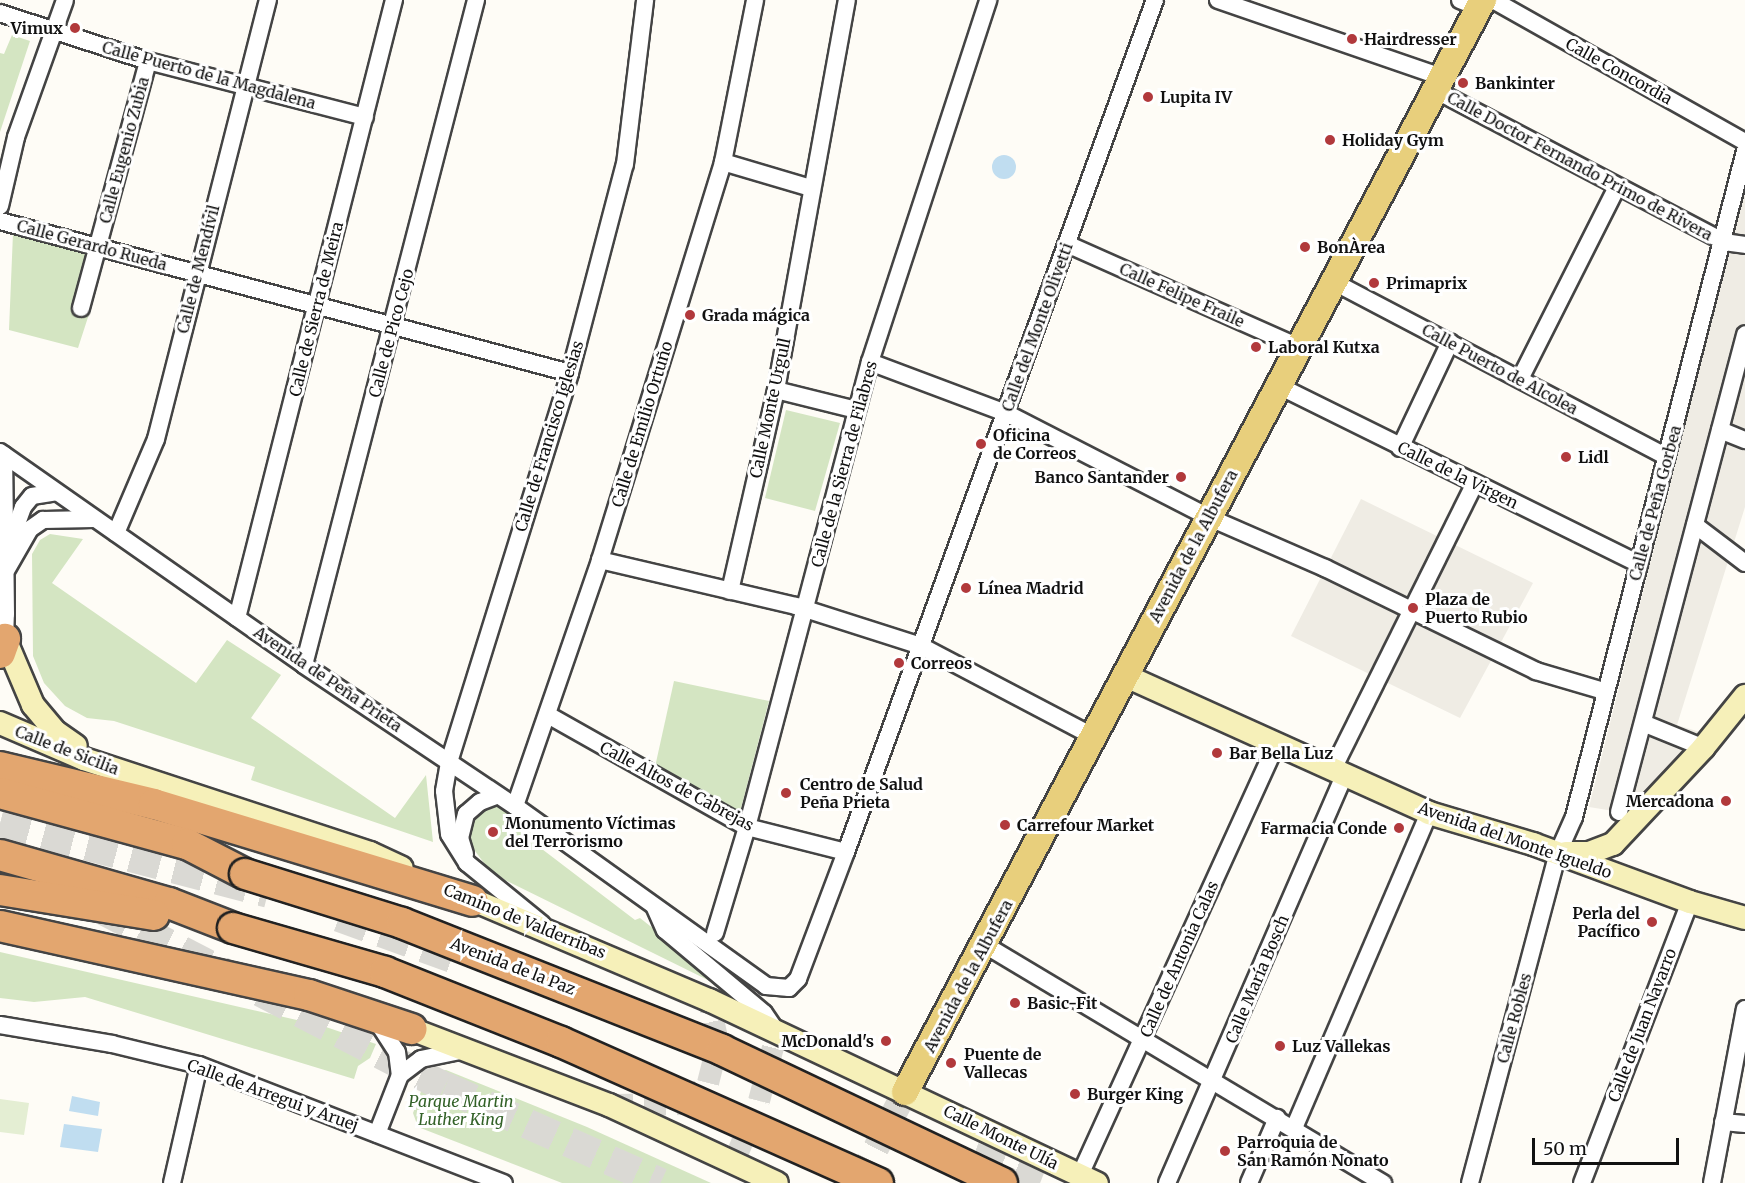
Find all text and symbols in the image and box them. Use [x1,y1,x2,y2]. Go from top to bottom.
place label: Vimux [11,18,63,38]
marker: Vimux [68,21,82,35]
place label: Hairdresser [1364,29,1457,49]
marker: Hairdresser [1345,32,1359,46]
street label: Calle Concordia [1562,34,1676,108]
street label: Calle Puerto de la Magdalena [100,37,318,113]
place label: Bankinter [1475,73,1555,93]
street label: Calle Eugenio Zubia [95,75,153,225]
marker: Bankinter [1456,76,1470,90]
place label: Lupita IV [1160,87,1232,107]
street label: Calle Doctor Fernando Primo de Rivera [1444,88,1716,244]
marker: Lupita IV [1141,90,1155,104]
place label: Holiday Gym [1342,130,1444,150]
marker: Holiday Gym [1323,133,1337,147]
street label: Calle de Mendívil [173,203,223,335]
street label: Calle Gerardo Rueda [15,216,169,274]
street label: Calle de Sierra de Meira [285,220,347,398]
place label: BonÀrea [1317,237,1385,257]
street label: Calle del Monte Olivetti [998,240,1076,414]
marker: BonÀrea [1298,240,1312,254]
street label: Calle Felipe Fraile [1117,259,1247,331]
street label: Calle de Pico Cejo [365,267,417,399]
place label: Primaprix [1386,273,1467,293]
marker: Primaprix [1367,276,1381,290]
place label: Grada mágica [702,305,810,325]
marker: Grada mágica [683,308,697,322]
street label: Calle Puerto de Alcolea [1419,320,1581,418]
street label: Calle Monte Urgull [746,336,794,480]
place label: Laboral Kutxa [1268,337,1380,357]
street label: Calle de Francisco Iglesias [511,338,587,534]
street label: Calle de Emilio Ortuño [608,339,676,509]
marker: Laboral Kutxa [1249,340,1263,354]
street label: Calle de la Sierra de Filabres [807,359,881,569]
street label: Calle de Peña Gorbea [1625,423,1685,583]
place label: Oficina de Correos [993,425,1077,463]
marker: Oficina de Correos [974,437,988,451]
street label: Calle de la Virgen [1395,438,1521,512]
place label: Lidl [1578,447,1609,467]
marker: Lidl [1559,450,1573,464]
street label: Avenida de la Albufera [1145,466,1241,626]
place label: Banco Santander [1035,467,1169,487]
marker: Banco Santander [1174,470,1188,484]
place label: Línea Madrid [978,578,1084,598]
marker: Línea Madrid [959,581,973,595]
place label: Plaza de Puerto Rubio [1425,589,1527,627]
marker: Plaza de Puerto Rubio [1406,601,1420,615]
street label: Avenida de Peña Prieta [250,622,406,736]
place label: Correos [911,653,972,673]
marker: Correos [892,656,906,670]
street label: Calle de Sicilia [12,721,122,779]
street label: Calle Altos de Cabrejas [597,737,757,835]
place label: Bar Bella Luz [1229,743,1333,763]
marker: Bar Bella Luz [1210,746,1224,760]
place label: Centro de Salud Peña Prieta [800,774,923,812]
marker: Centro de Salud Peña Prieta [777,784,795,802]
place label: Mercadona [1626,791,1714,811]
marker: Mercadona [1719,794,1733,808]
street label: Avenida del Monte Igueldo [1416,798,1614,882]
place label: Monumento Víctimas del Terrorismo [505,813,676,851]
place label: Carrefour Market [1017,815,1154,835]
marker: Carrefour Market [998,818,1012,832]
place label: Farmacia Conde [1261,818,1387,838]
marker: Farmacia Conde [1392,821,1406,835]
marker: Monumento Víctimas del Terrorismo [486,825,500,839]
street label: Calle de Antonia Calas [1136,878,1222,1040]
street label: Camino de Valderribas [441,880,609,962]
street label: Avenida de la Albufera [920,896,1016,1056]
place label: Perla del Pacífico [1572,903,1640,941]
street label: Calle María Bosch [1221,912,1293,1046]
marker: Perla del Pacífico [1645,915,1659,929]
street label: Avenida de la Paz [448,933,578,999]
street label: Calle de Juan Navarro [1604,945,1680,1105]
street label: Calle Robles [1493,971,1535,1065]
place label: Basic-Fit [1027,993,1097,1013]
marker: Basic-Fit [1008,996,1022,1010]
place label: McDonald's [781,1031,874,1051]
marker: McDonald's [879,1034,893,1048]
place label: Luz Vallekas [1292,1036,1390,1056]
marker: Luz Vallekas [1273,1039,1287,1053]
place label: Puente de Vallecas [964,1044,1041,1082]
marker: Puente de Vallecas [942,1054,960,1072]
street label: Calle de Arregui y Aruej [185,1055,361,1135]
place label: Burger King [1087,1084,1183,1104]
marker: Burger King [1068,1087,1082,1101]
park label: Parque Martin Luther King [408,1091,514,1129]
street label: Calle Monte Ulía [941,1101,1061,1173]
scale bar [1535,1126,1682,1164]
place label: Parroquia de San Ramón Nonato [1237,1132,1388,1170]
text: 50 m [1543,1137,1587,1160]
marker: Parroquia de San Ramón Nonato [1218,1144,1232,1158]

